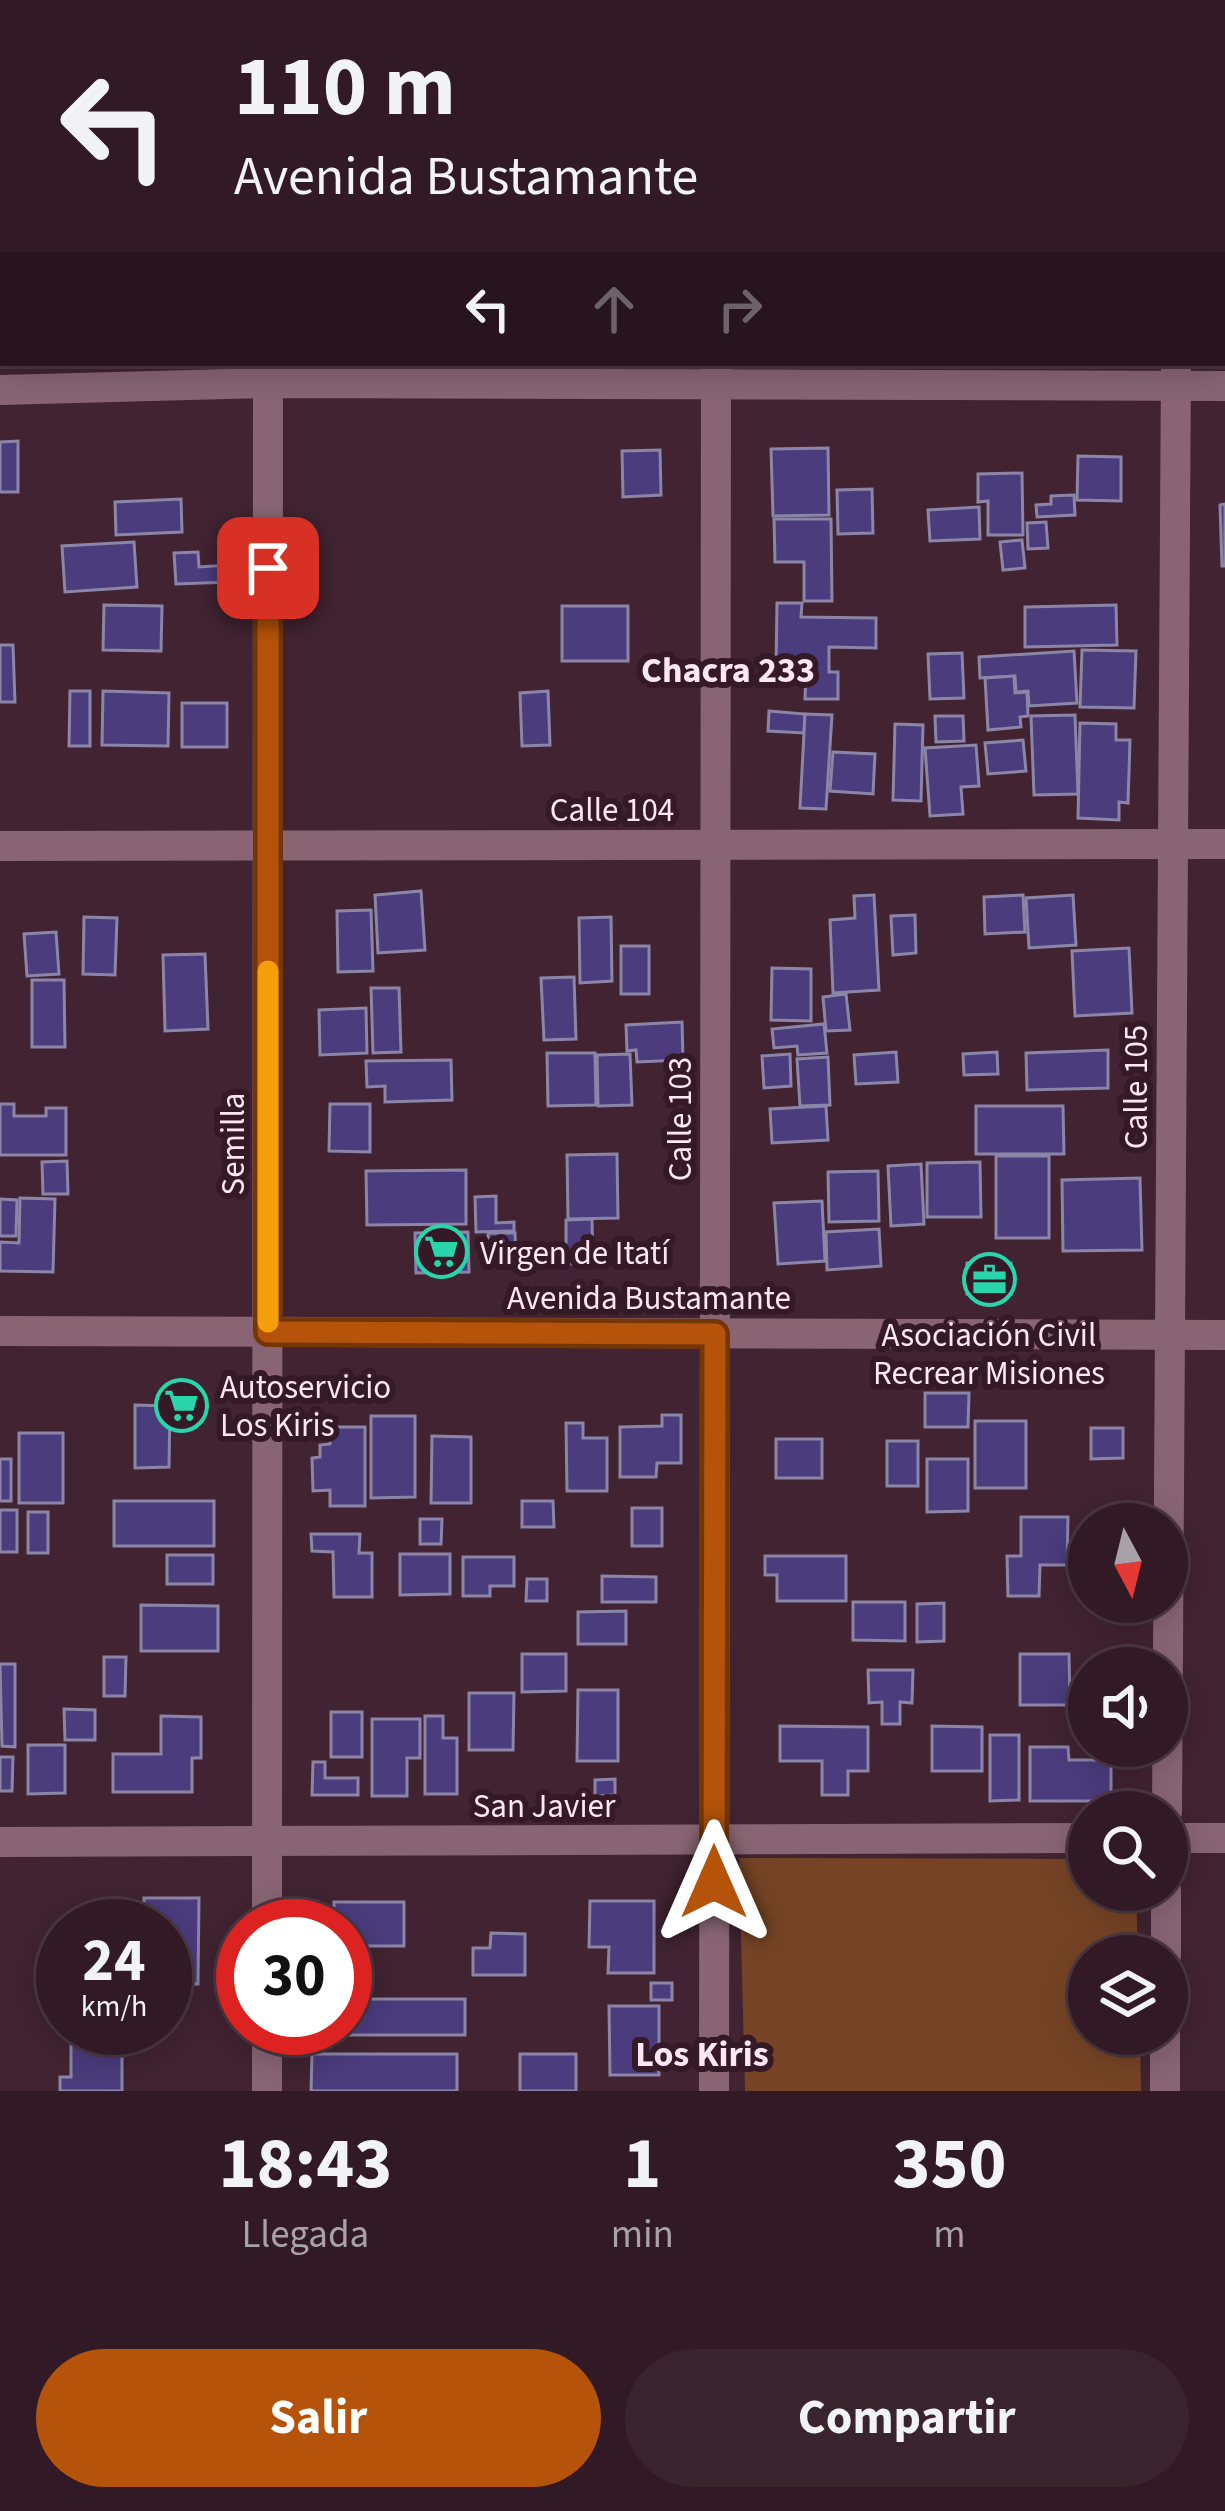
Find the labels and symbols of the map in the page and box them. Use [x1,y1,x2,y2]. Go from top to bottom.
pin [217,517,319,619]
district label: Chacra 233 [641,645,815,696]
street label: Calle 104 [550,787,674,834]
street label: Calle 105 [1113,1025,1160,1149]
street label: Calle 103 [657,1057,704,1181]
street label: Semilla [210,1093,257,1195]
supermarket icon: Virgen de Itatí [413,1224,469,1280]
place label: Virgen de Itatí [480,1230,670,1277]
office icon: Asociación Civil Recrear Misiones [961,1252,1017,1308]
street label: Avenida Bustamante [507,1275,791,1322]
place label: Asociación Civil Recrear Misiones [873,1312,1105,1397]
place label: Autoservicio Los Kiris [220,1364,391,1449]
supermarket icon: Autoservicio Los Kiris [153,1377,209,1433]
north arrow [1068,1503,1188,1623]
street label: San Javier [473,1783,616,1830]
position arrow [651,1819,777,1945]
speed limit sign: 30 [216,1899,372,2055]
district label: Los Kiris [635,2029,769,2080]

